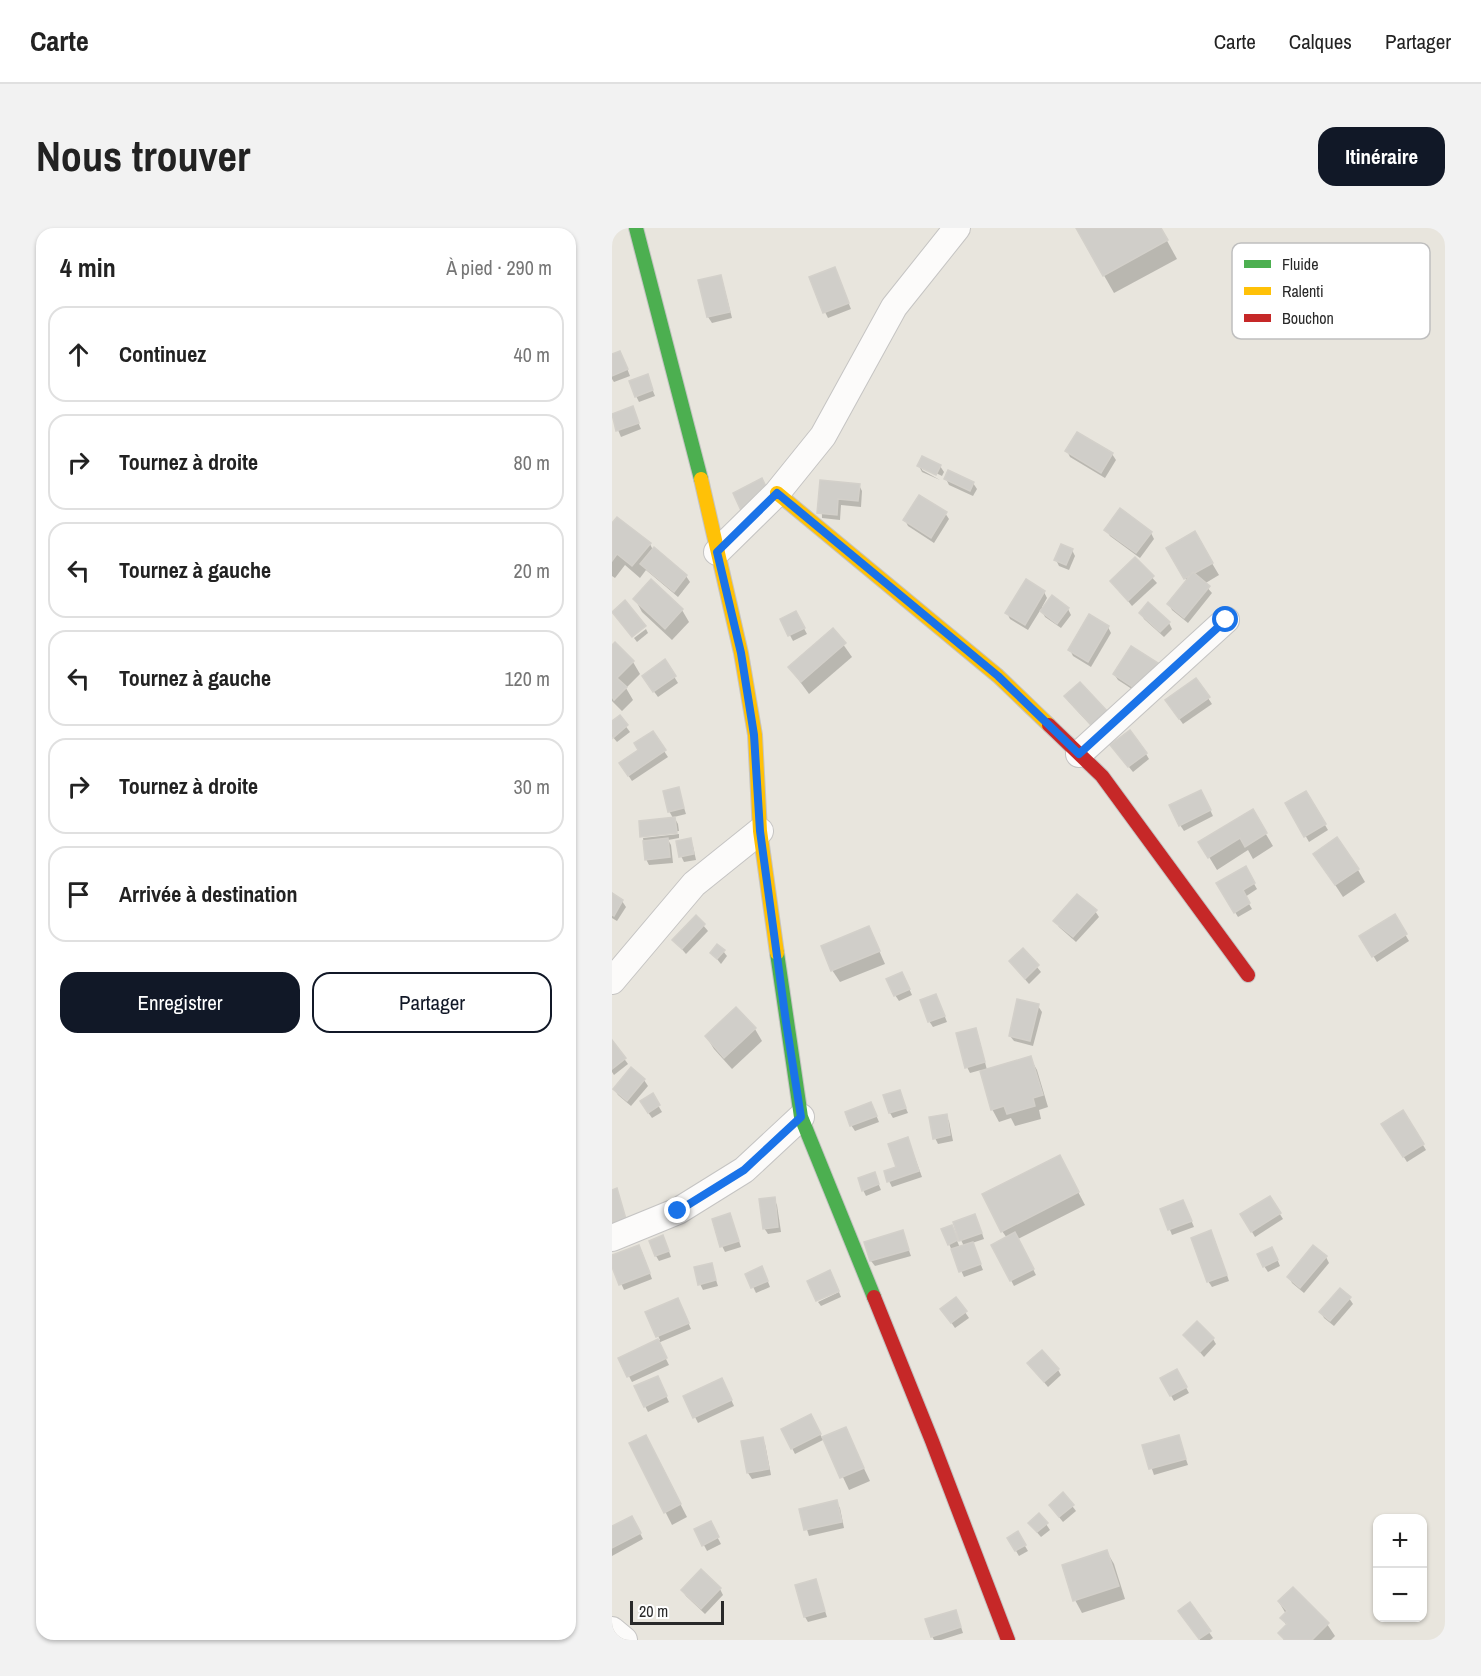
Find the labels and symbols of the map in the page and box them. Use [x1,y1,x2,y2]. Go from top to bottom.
legend [1232,243,1430,339]
text: Fluide [1282,253,1318,275]
text: Ralenti [1282,280,1324,302]
text: Bouchon [1282,307,1334,329]
route start [1212,606,1238,632]
route end [664,1197,690,1223]
scale bar [630,1598,724,1626]

